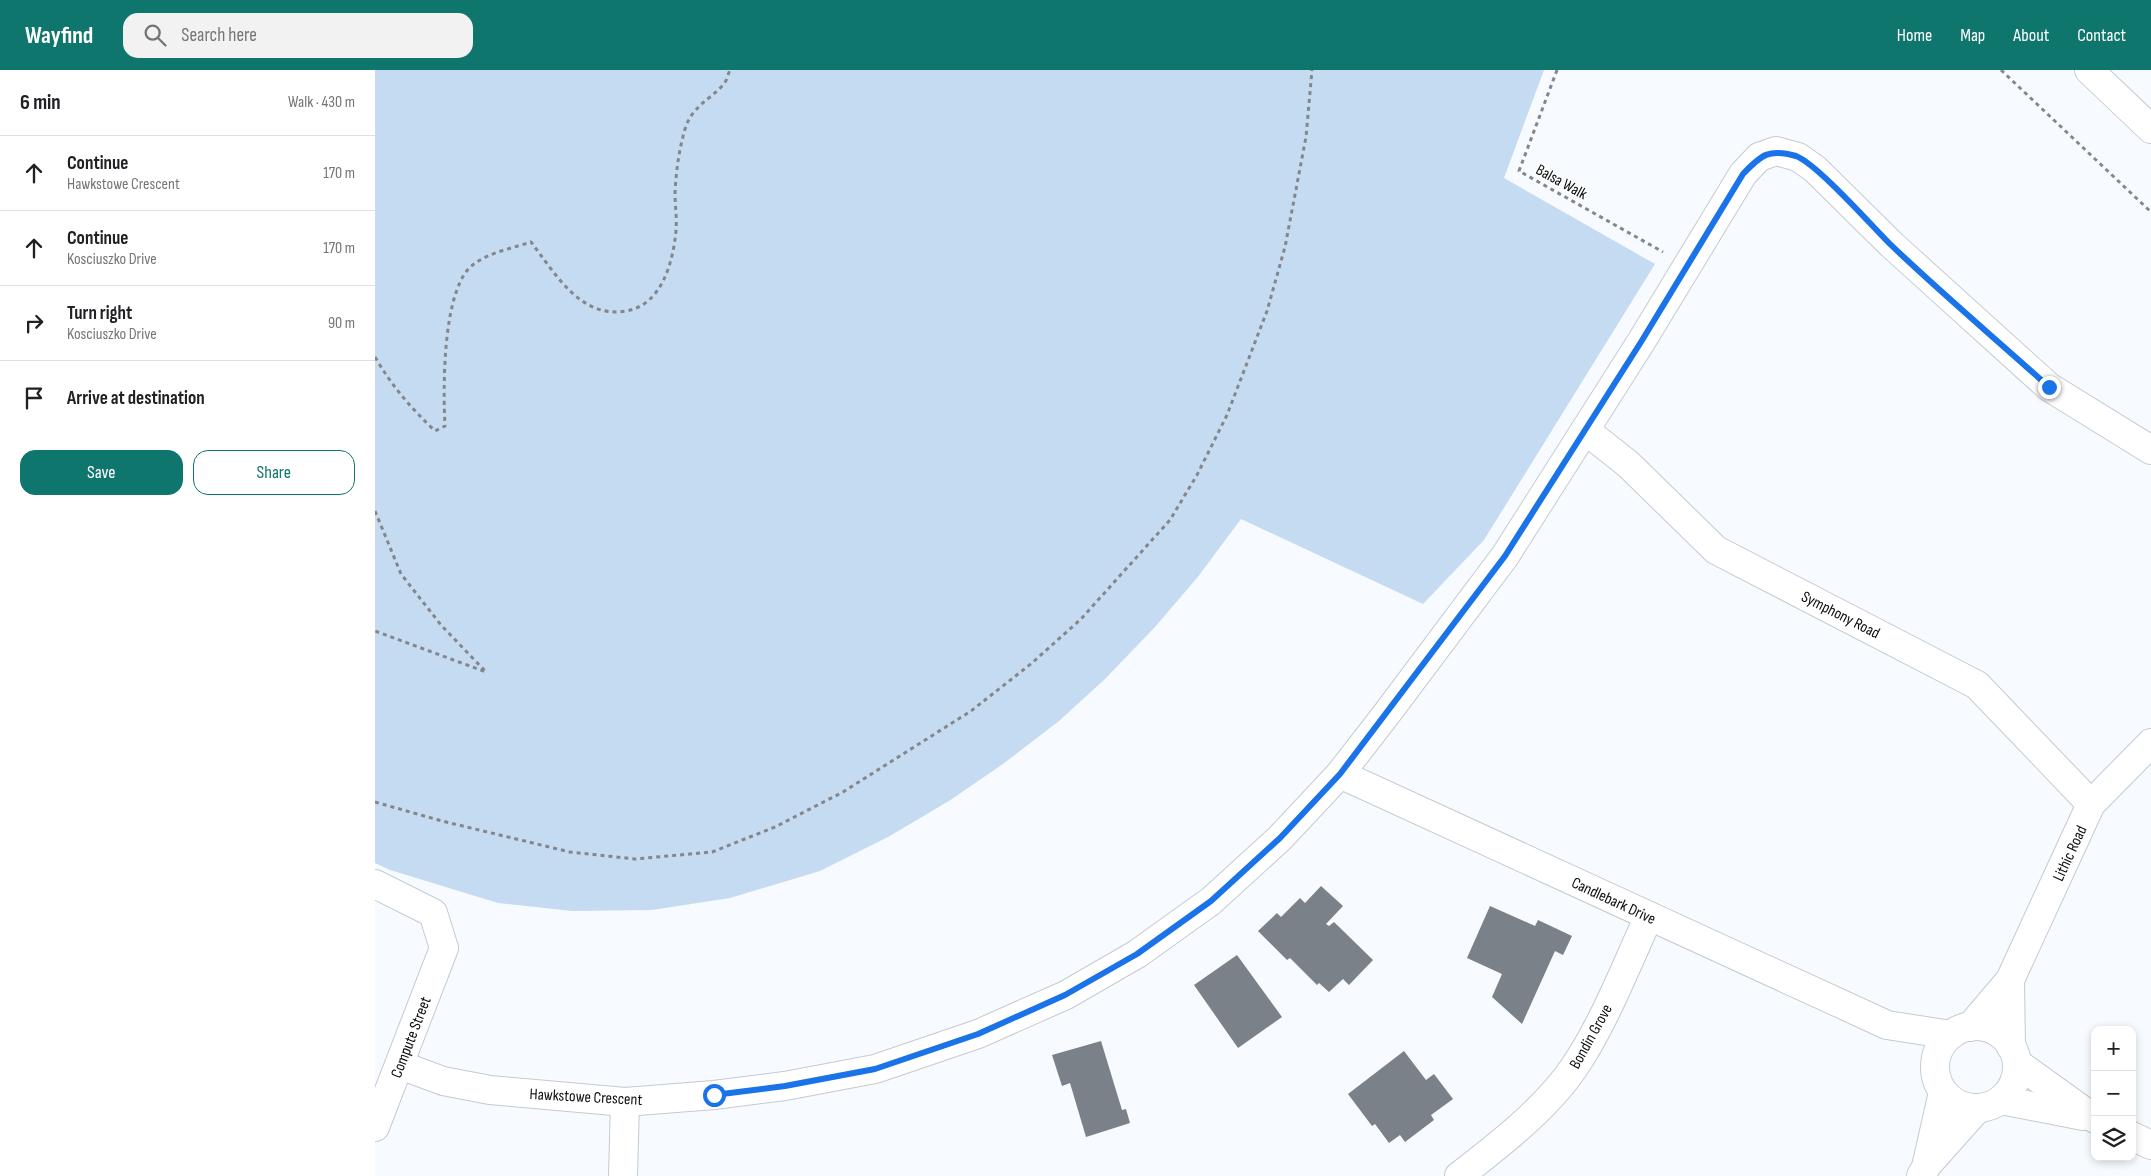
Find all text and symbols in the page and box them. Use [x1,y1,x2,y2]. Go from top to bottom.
search box [123,13,473,58]
text: Wayfind [25,21,93,50]
icon: search [141,21,169,49]
text: Search here [181,24,257,47]
text: Home [1897,25,1932,46]
text: Map [1960,25,1985,46]
text: About [2013,25,2049,46]
text: Contact [2077,25,2126,46]
text: 6 min [20,90,61,115]
text: Walk · 430 m [288,93,355,112]
text: Continue [67,152,128,175]
icon: ahead [20,159,48,187]
street label: Balsa Walk [1532,160,1590,204]
text: 170 m [323,164,355,183]
text: Hawkstowe Crescent [67,175,180,194]
text: Continue [67,227,128,250]
icon: ahead [20,234,48,262]
text: 170 m [323,239,355,258]
text: Kosciuszko Drive [67,250,157,269]
text: Turn right [67,302,132,325]
icon: right [20,309,48,337]
text: 90 m [328,314,355,333]
text: Kosciuszko Drive [67,325,157,344]
route end [2038,376,2061,399]
icon: arrive [20,384,48,412]
text: Arrive at destination [67,387,205,410]
button: Save [20,450,183,495]
button: Share [193,450,355,495]
street label: Symphony Road [1798,587,1883,643]
street label: Lithic Road [2049,823,2091,884]
street label: Candlebark Drive [1568,874,1658,929]
street label: Compute Street [387,994,436,1081]
street label: Bondin Grove [1566,1001,1617,1072]
map controls [2091,1026,2136,1161]
button: + [2091,1026,2136,1071]
button: − [2091,1071,2136,1116]
route start [703,1084,726,1107]
street label: Hawkstowe Crescent [529,1085,643,1110]
button: layers [2091,1116,2136,1161]

